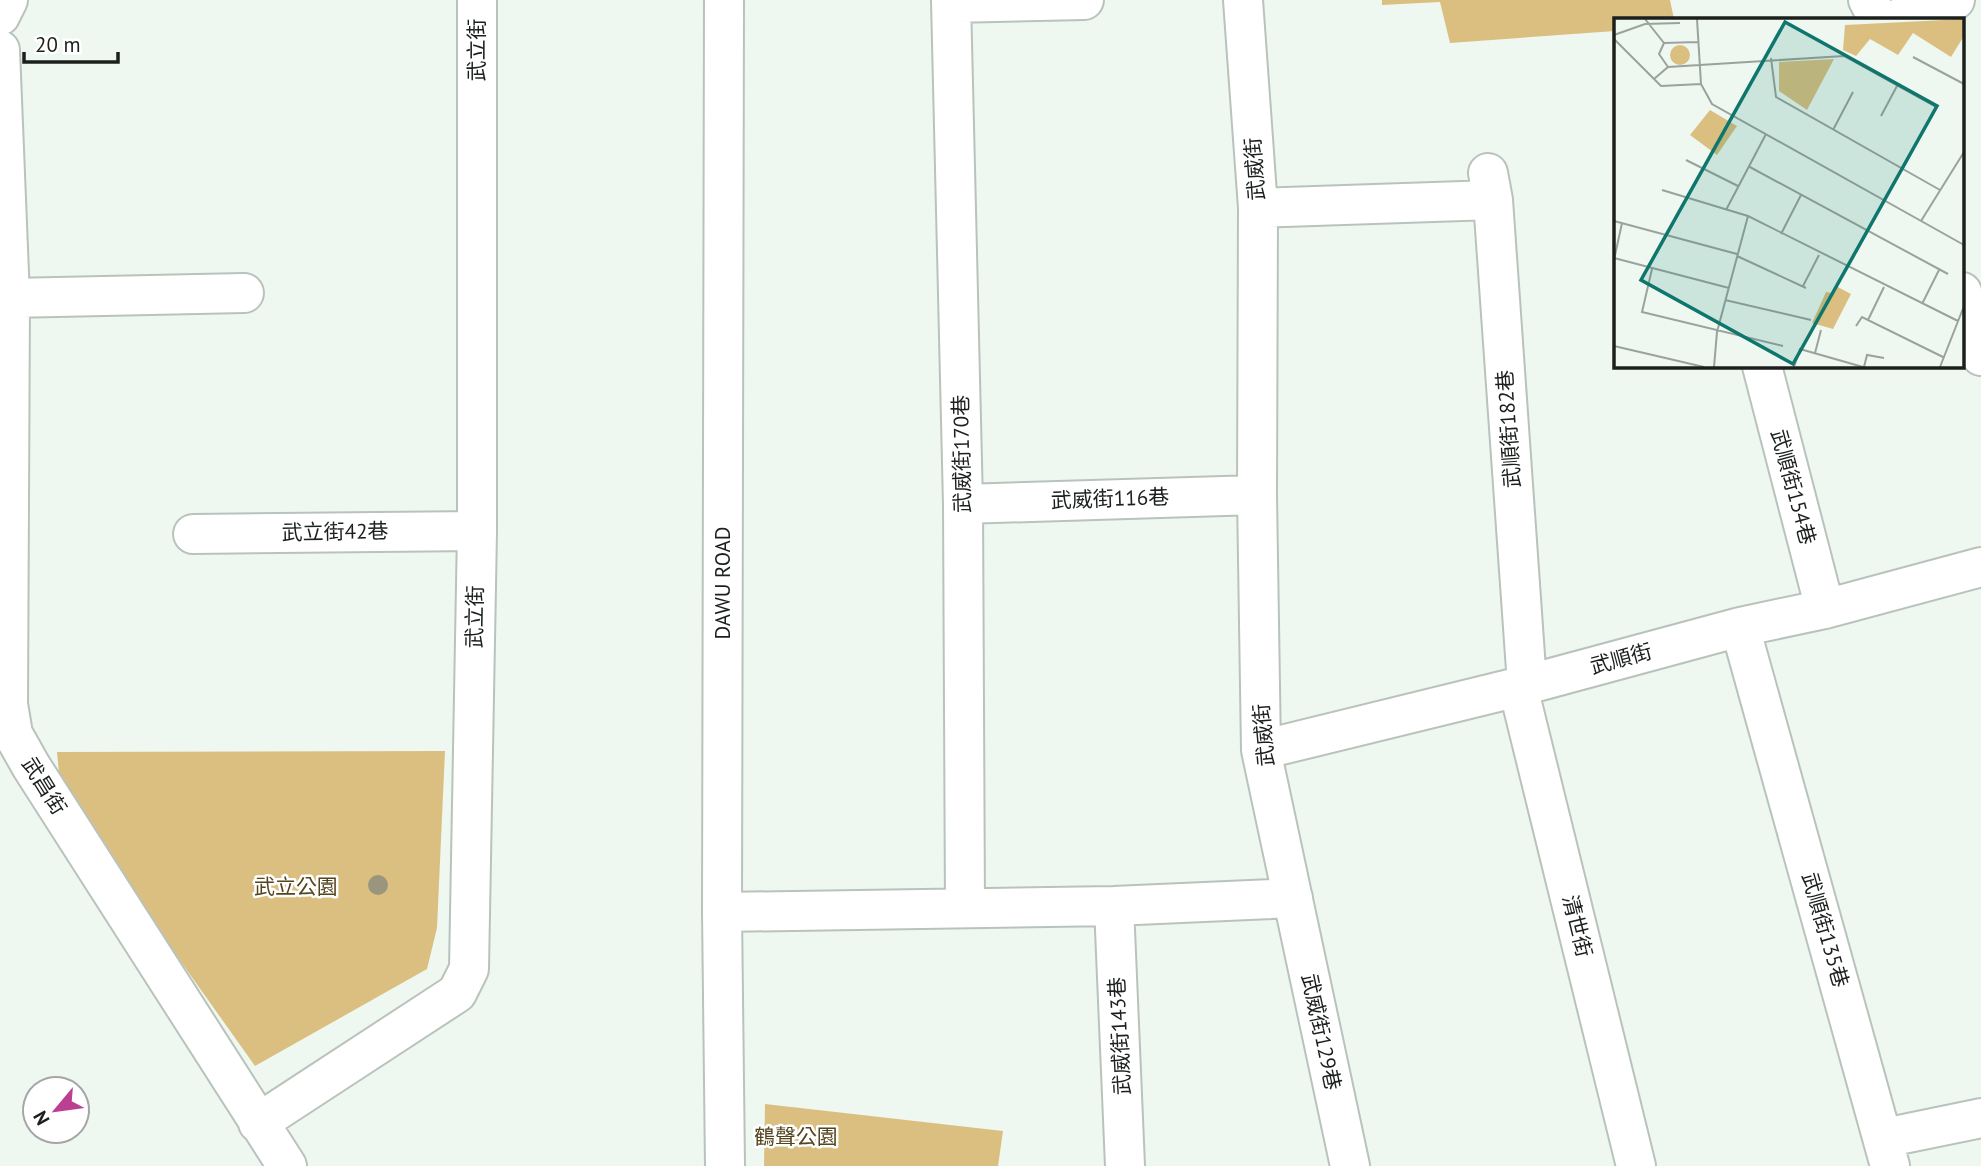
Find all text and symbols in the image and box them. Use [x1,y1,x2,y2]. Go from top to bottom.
inset map [1614,18,1964,368]
street label: 武立街 [463,19,490,82]
scale bar [24,21,119,65]
text: 20 m [35,31,81,58]
street label: 武威街 [1239,137,1270,201]
street label: 武順街182巷 [1491,369,1526,489]
street label: 武威街170巷 [947,395,976,513]
street label: 武順街154巷 [1765,426,1822,548]
street label: 武威街116巷 [1050,483,1170,514]
street label: 武立街42巷 [281,517,389,546]
street label: DAWU ROAD [709,526,736,640]
street label: 武立街 [460,585,489,649]
street label: 武順街 [1587,637,1655,680]
street label: 武威街 [1247,702,1280,768]
street label: 武昌街 [16,752,73,820]
street label: 武順街135巷 [1796,869,1855,990]
park label: 武立公園 [254,873,338,900]
street label: 清世街 [1557,892,1598,960]
street label: 武威街129巷 [1296,971,1347,1093]
street label: 武威街143巷 [1103,976,1136,1096]
north arrow [21,1075,91,1145]
text: N [28,1107,55,1130]
park label: 鶴聲公園 [754,1123,838,1150]

